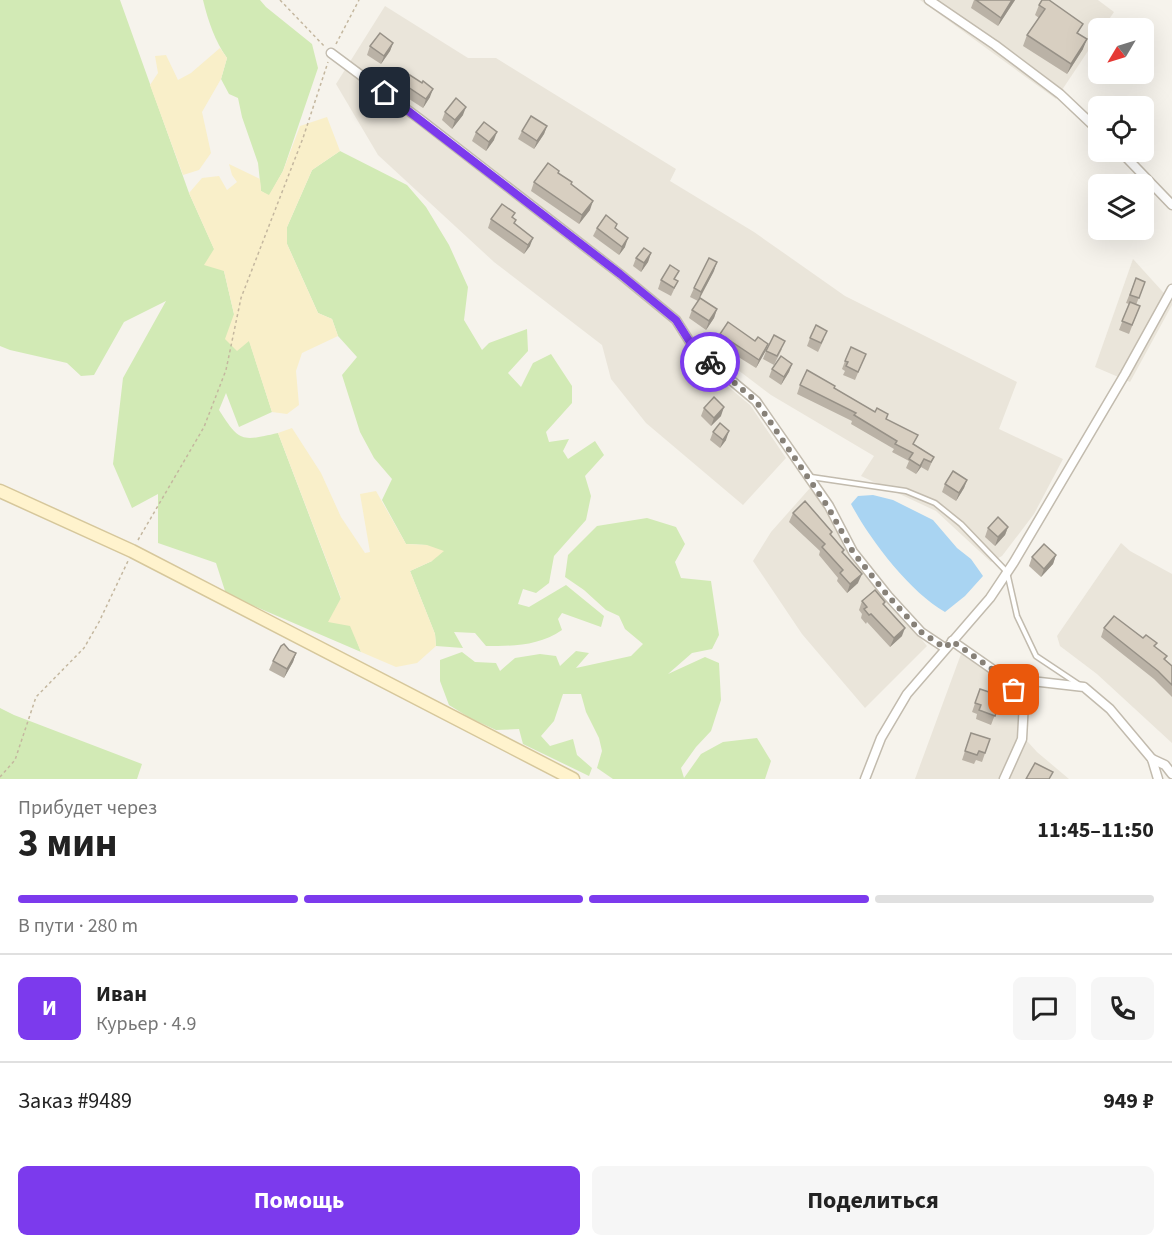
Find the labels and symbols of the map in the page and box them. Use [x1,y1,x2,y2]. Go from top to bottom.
north arrow [1088,18,1154,84]
pin [359,67,410,118]
courier [680,332,740,392]
pin [988,664,1039,715]

